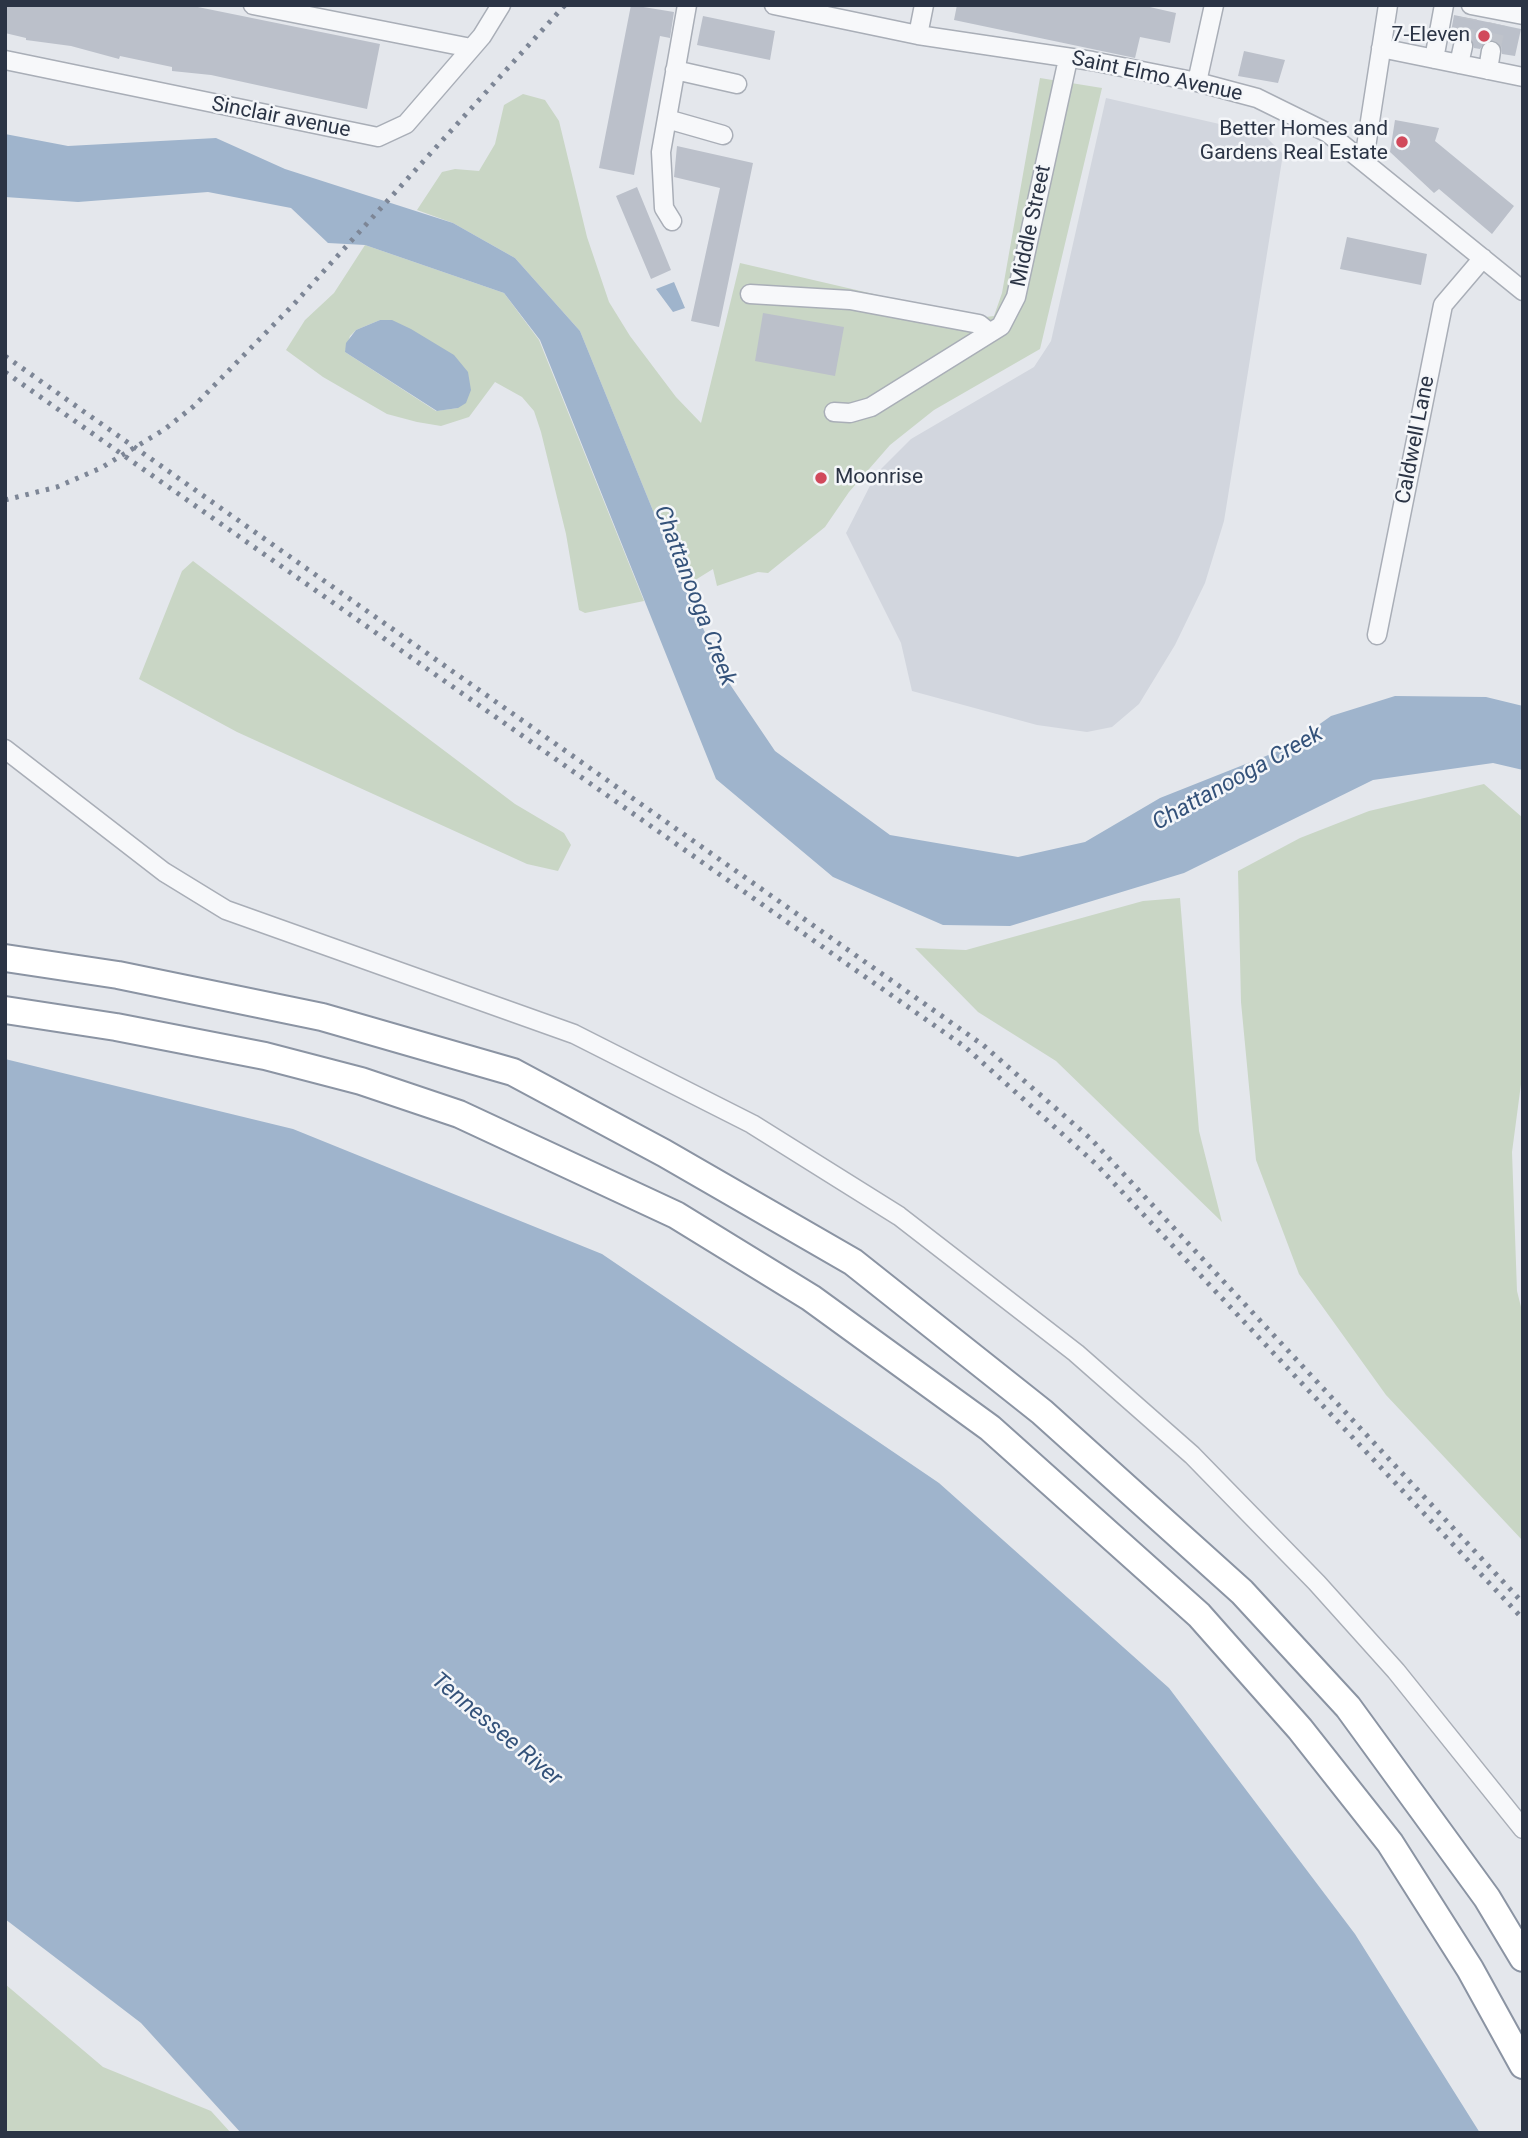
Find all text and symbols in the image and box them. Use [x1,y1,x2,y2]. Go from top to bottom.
place label: 7-Eleven [1392,23,1470,49]
marker: 7-Eleven [1476,28,1492,44]
street label: Saint Elmo Avenue [1069,47,1245,107]
street label: Sinclair avenue [209,92,353,144]
place label: Better Homes and Gardens Real Estate [1200,117,1388,167]
marker: Better Homes and Gardens Real Estate [1394,134,1410,150]
street label: Middle Street [1007,163,1057,289]
street label: Caldwell Lane [1391,374,1441,506]
place label: Moonrise [835,465,923,491]
marker: Moonrise [813,470,829,486]
water label: Chattanooga Creek [647,502,741,690]
water label: Chattanooga Creek [1148,721,1328,837]
water label: Tennessee River [425,1667,567,1793]

